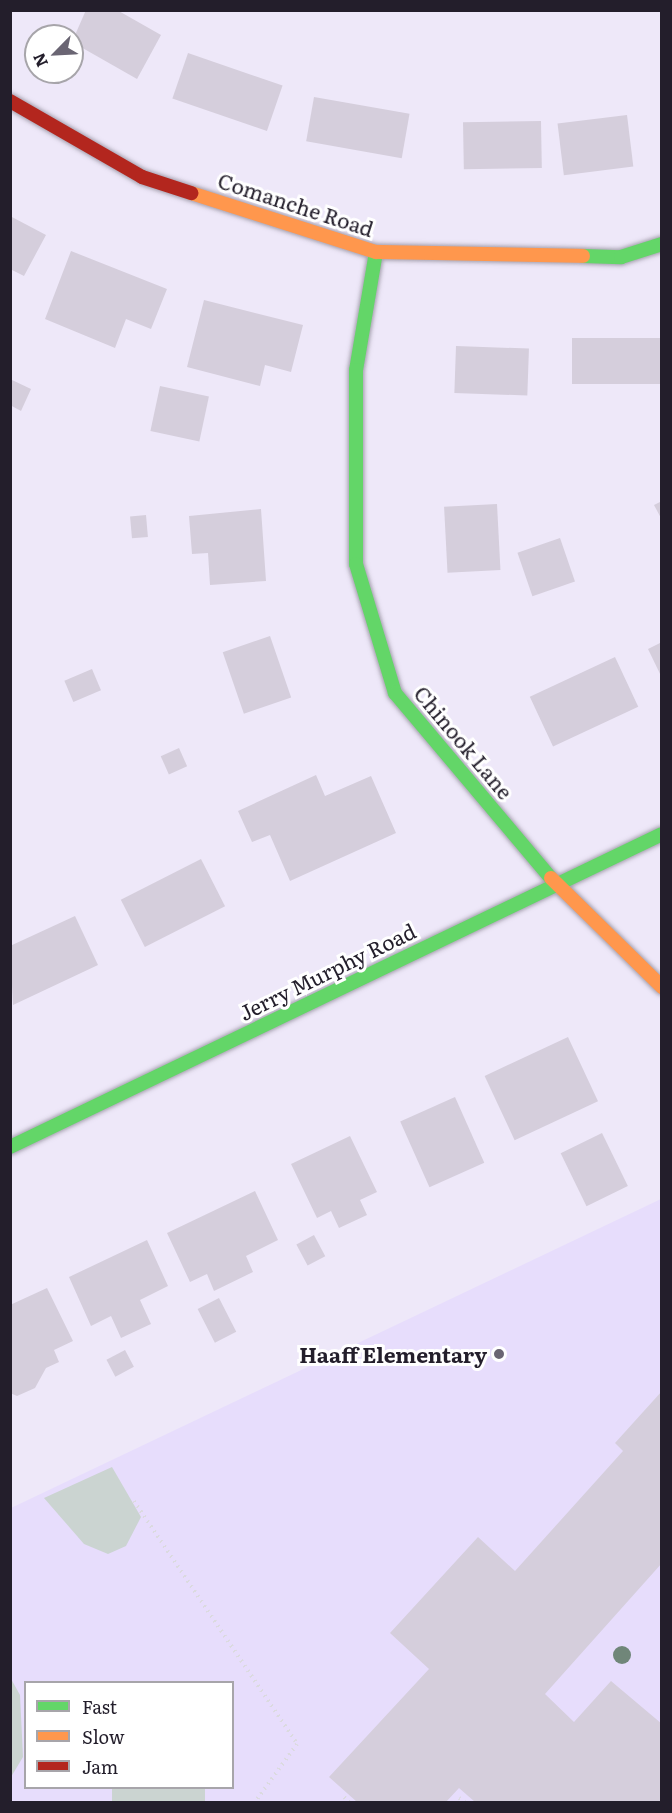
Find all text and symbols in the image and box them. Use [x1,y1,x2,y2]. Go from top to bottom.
north arrow [24,24,84,84]
text: N [26,49,53,72]
street label: Comanche Road [215,167,377,241]
street label: Chinook Lane [409,680,519,804]
street label: Jerry Murphy Road [234,917,420,1025]
place label: Haaff Elementary [299,1341,487,1367]
marker: Haaff Elementary [492,1347,506,1361]
legend [24,1681,234,1789]
text: Fast [82,1693,117,1720]
text: Slow [82,1723,124,1750]
text: Jam [82,1753,118,1780]

